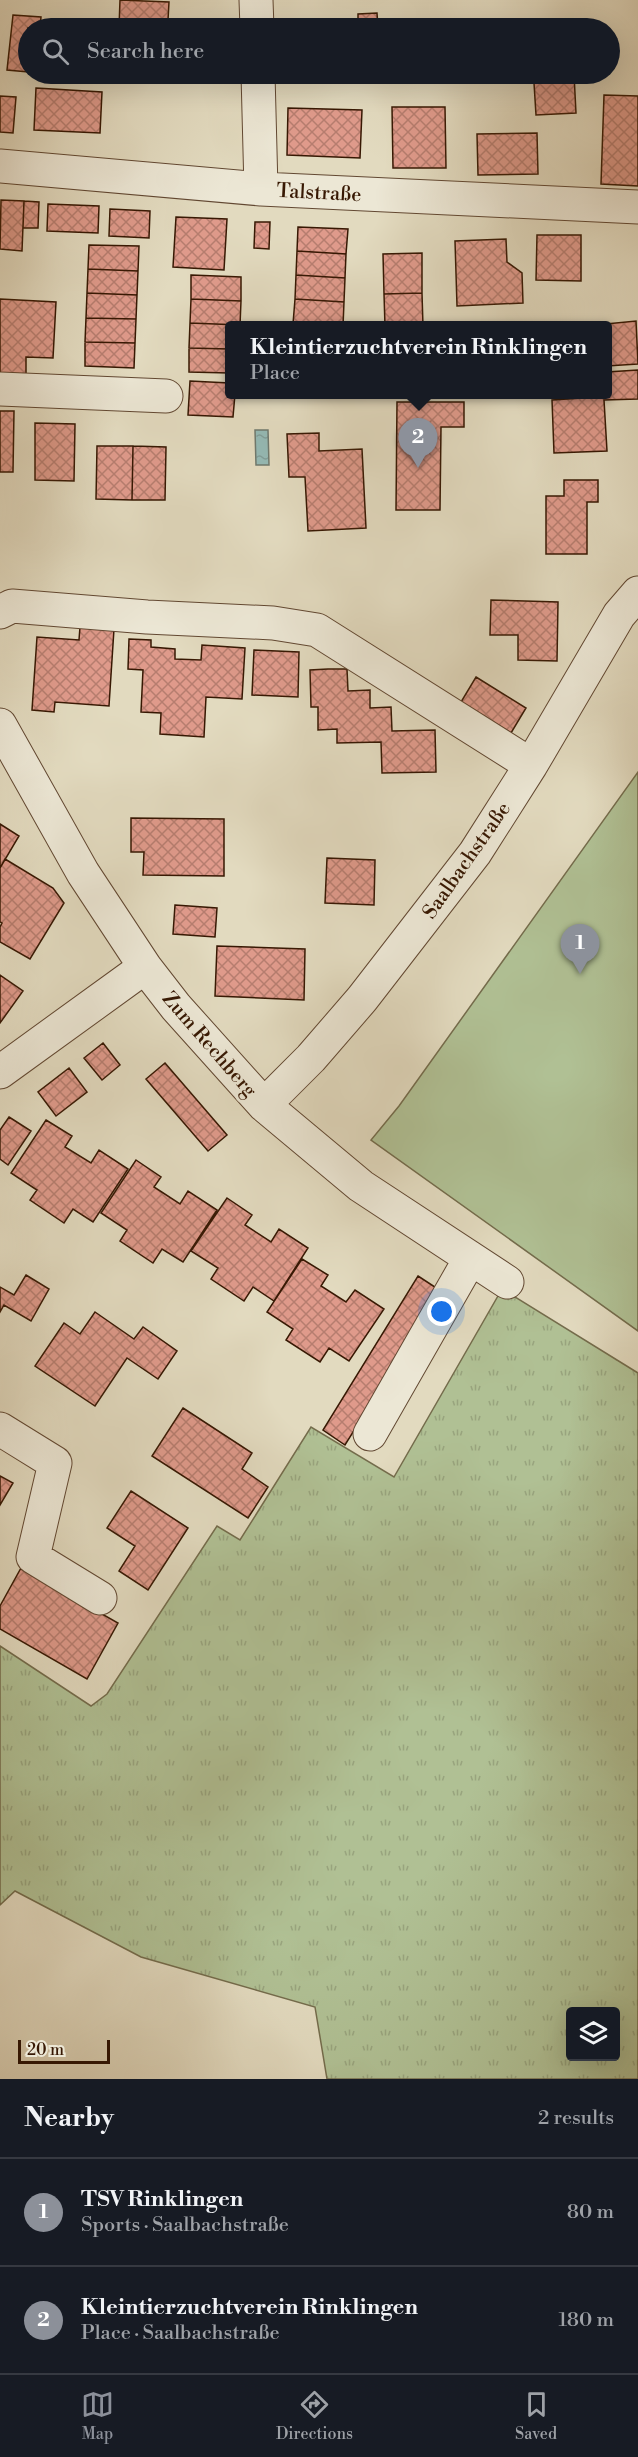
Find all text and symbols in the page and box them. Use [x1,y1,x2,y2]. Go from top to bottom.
search box [18,18,620,84]
icon: search [39,35,72,68]
text: Search here [87,38,204,65]
street label: Talstraße [276,179,362,208]
popup [225,321,612,399]
text: Kleintierzuchtverein Rinklingen [250,334,587,361]
text: Place [250,361,300,386]
pin: 2 [398,418,438,468]
street label: Saalbachstraße [418,798,517,924]
pin: 1 [560,924,600,974]
street label: Zum Rechberg [156,987,262,1103]
your location [427,1297,456,1326]
map controls [566,2007,620,2061]
button: layers [566,2007,620,2061]
scale bar [18,2037,110,2064]
text: 20 m [27,2040,64,2060]
text: Nearby [24,2102,114,2134]
text: 2 results [538,2106,614,2131]
text: TSV Rinklingen [81,2186,243,2213]
text: 1 [39,2200,48,2225]
text: 80 m [567,2200,614,2225]
text: Sports · Saalbachstraße [81,2213,289,2238]
text: Kleintierzuchtverein Rinklingen [81,2294,418,2321]
text: 2 [37,2308,50,2333]
text: 180 m [559,2308,614,2333]
text: Place · Saalbachstraße [81,2321,280,2346]
tab: Map [81,2388,114,2444]
tab: Directions [276,2388,353,2444]
tab: Saved [515,2388,557,2444]

